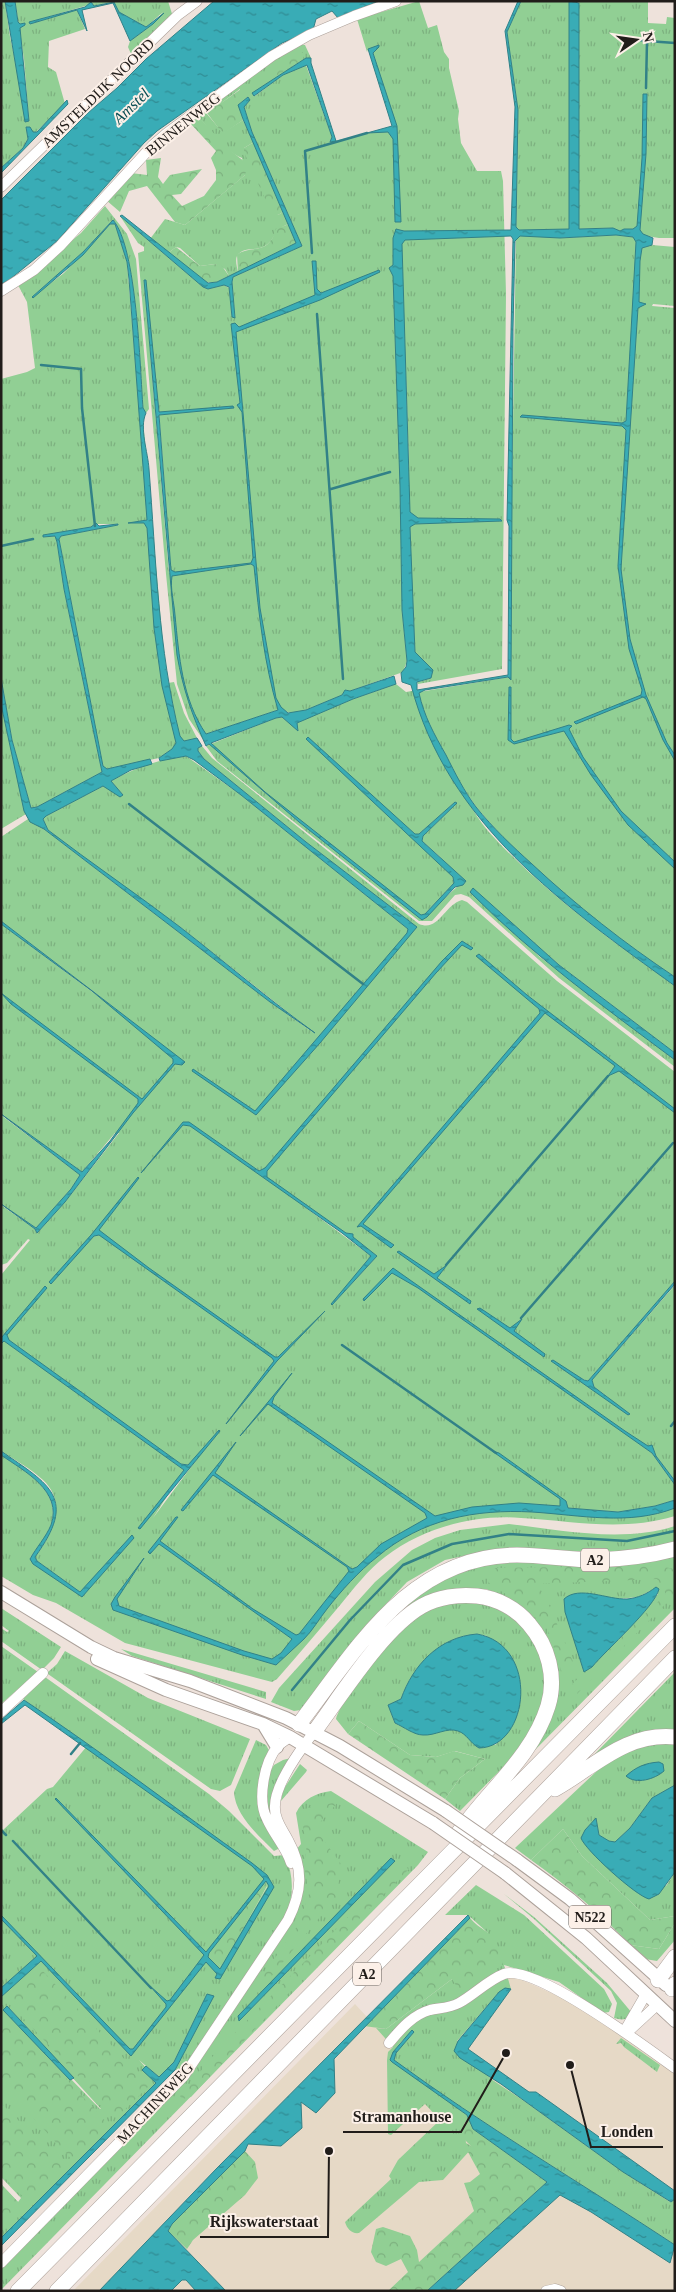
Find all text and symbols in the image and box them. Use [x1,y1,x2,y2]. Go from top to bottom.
north arrow [611,15,661,65]
text: N [640,31,657,44]
street label: AMSTELDIJK NOORD [39,35,157,151]
water label: Amstel [109,84,153,128]
street label: BINNENWEG [143,89,223,159]
road number: A2 [581,1548,609,1572]
road number: N522 [569,1905,611,1928]
road number: A2 [353,1962,381,1986]
street label: MACHINEWEG [114,2059,196,2147]
callout: Stramanhouse [343,2101,461,2132]
text: Stramanhouse [353,2108,451,2125]
callout: Londen [591,2116,663,2147]
text: Londen [601,2123,653,2140]
callout: Rijkswaterstaat [200,2206,328,2237]
text: Rijkswaterstaat [210,2213,319,2231]

